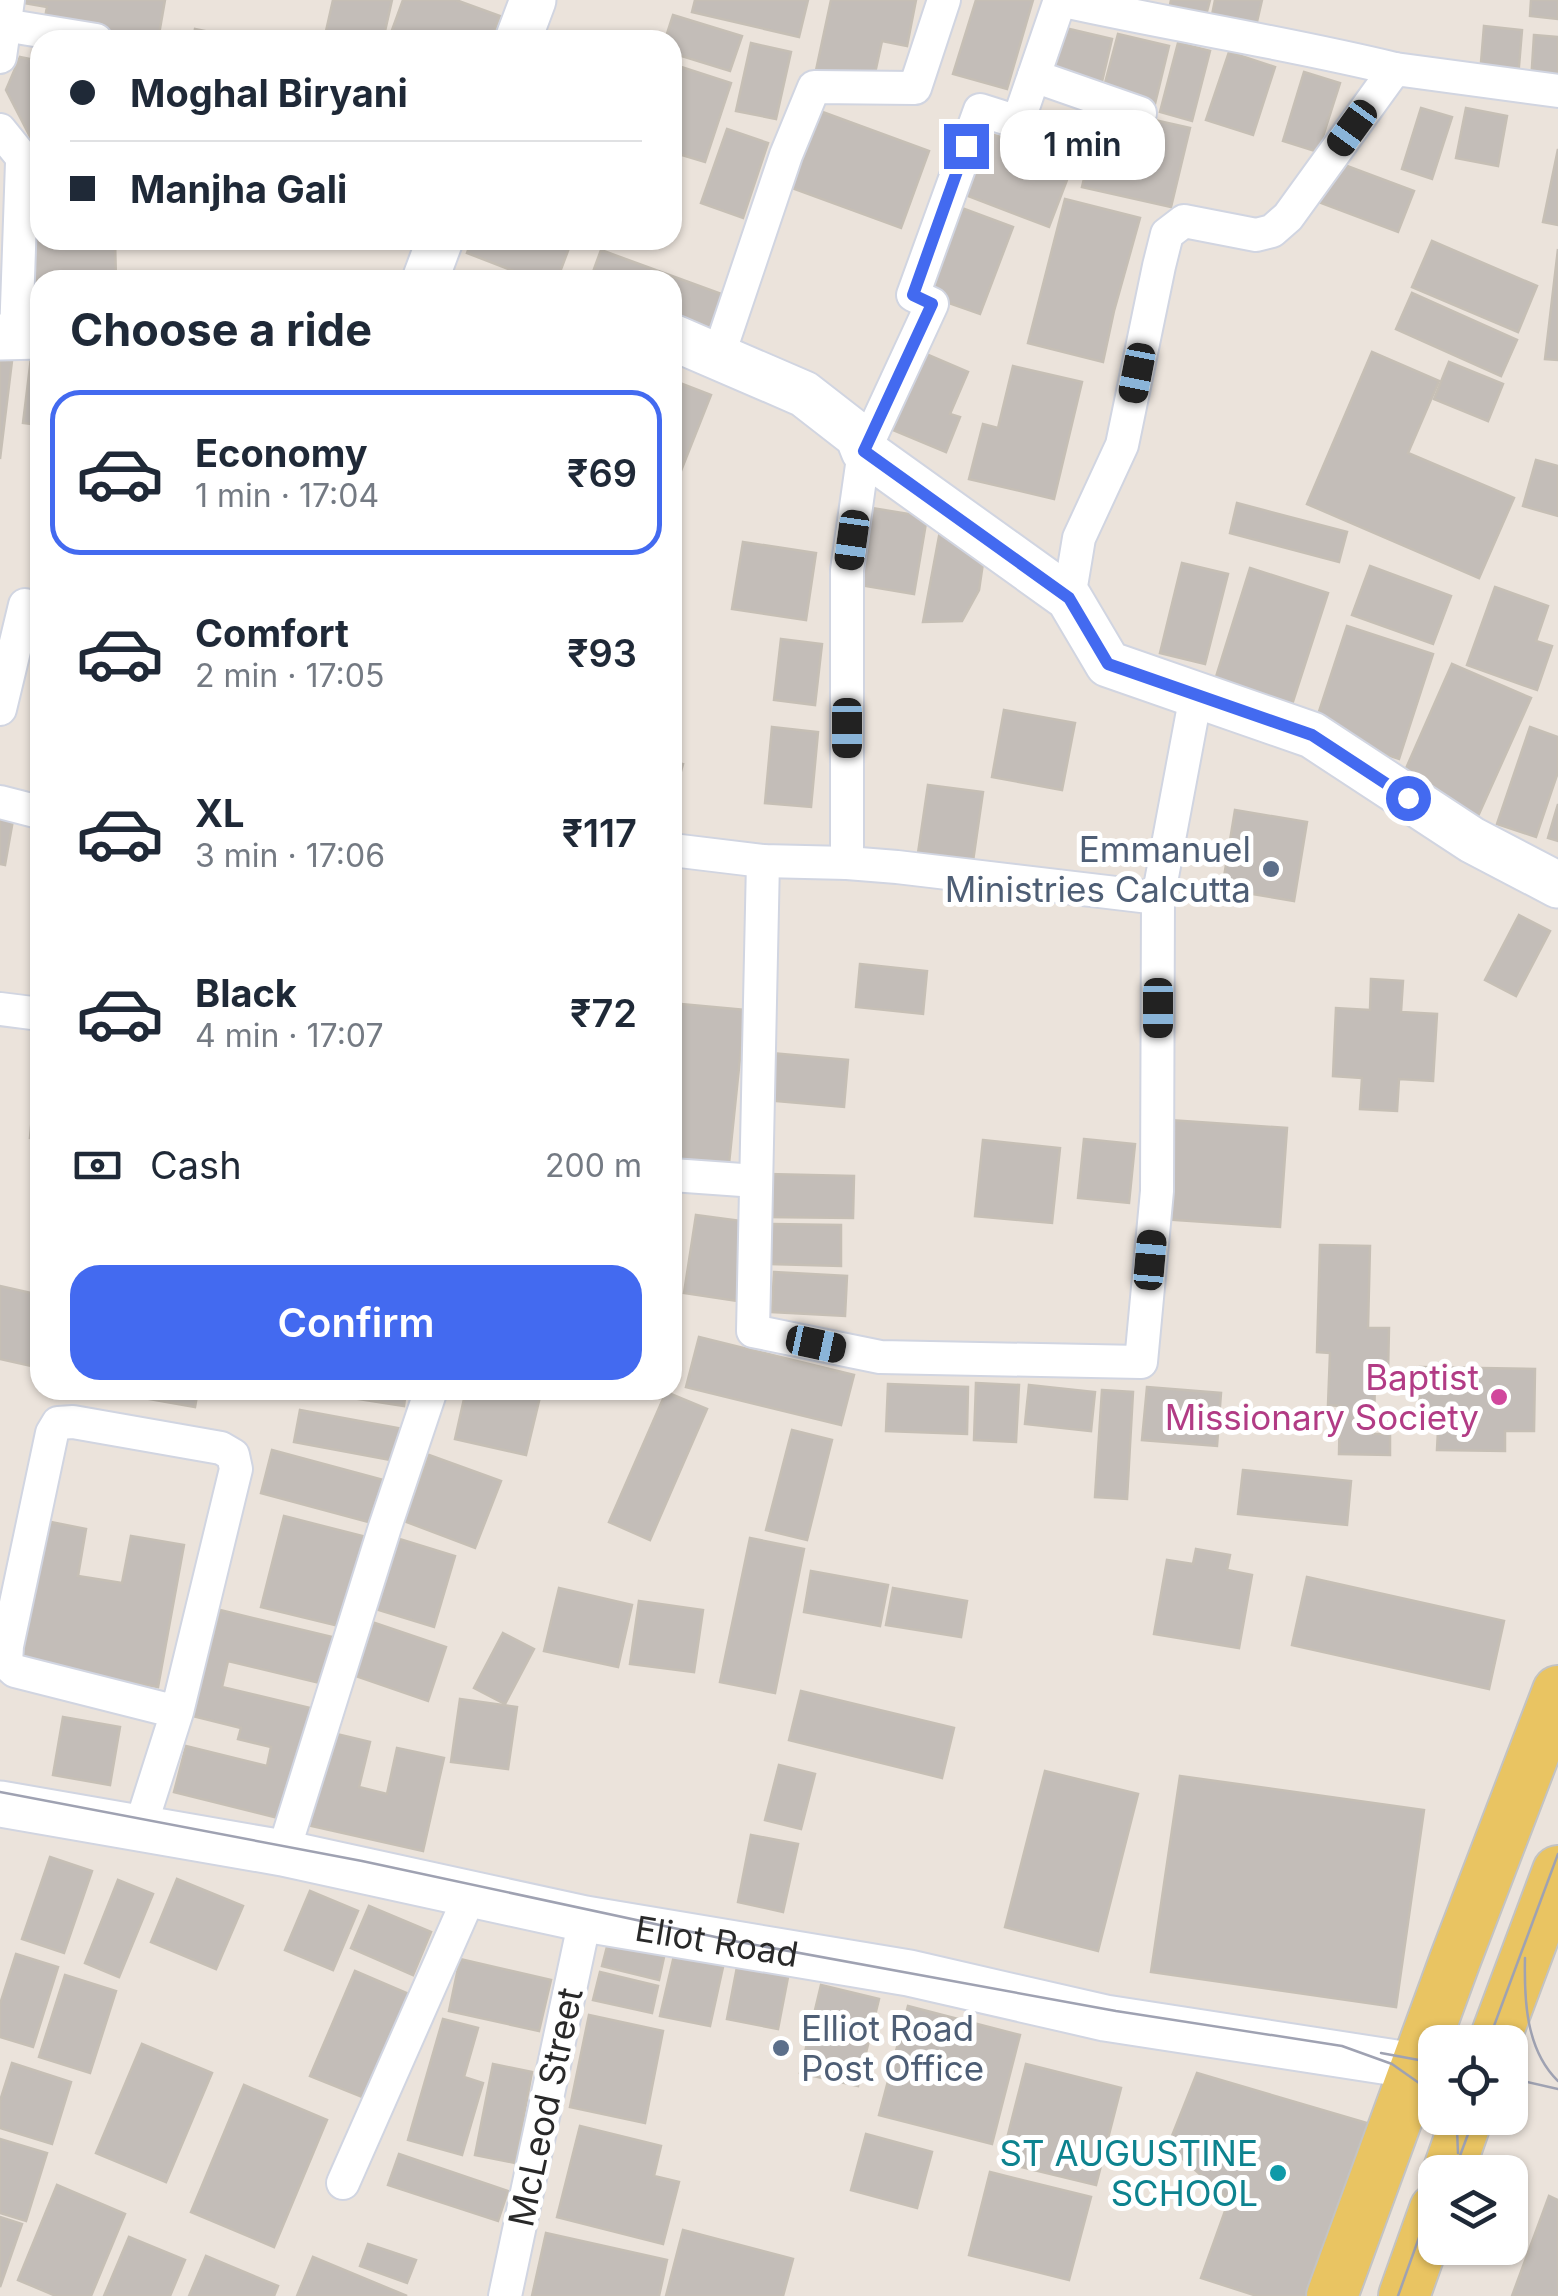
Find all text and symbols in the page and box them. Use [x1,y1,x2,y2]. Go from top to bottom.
text: Moghal Biryani [130,70,408,116]
car [1322,95,1382,161]
callout: 1 min [1001,111,1166,181]
route end [944,124,989,169]
text: 1 min [1043,125,1122,164]
text: Manjha Gali [130,166,347,212]
text: Choose a ride [70,302,372,357]
car [1117,341,1157,405]
icon: car [75,428,165,518]
text: Economy [195,430,368,476]
text: ₹69 [567,450,637,496]
text: 1 min · 17:04 [195,476,379,515]
car [833,508,871,572]
icon: car [75,608,165,698]
text: Comfort [195,610,349,656]
text: ₹93 [567,630,637,676]
text: 2 min · 17:05 [195,656,384,695]
car [832,698,862,758]
route start [1386,776,1431,821]
icon: car [75,788,165,878]
text: XL [195,790,245,836]
text: ₹117 [562,810,637,856]
place label: Emmanuel Ministries Calcutta [945,828,1251,910]
text: 3 min · 17:06 [195,836,385,875]
marker: Emmanuel Ministries Calcutta [1260,858,1282,880]
icon: car [75,968,165,1058]
text: Black [195,970,297,1016]
car [1143,978,1173,1038]
text: ₹72 [570,990,637,1036]
text: 4 min · 17:07 [195,1016,384,1055]
icon: cash [70,1138,125,1193]
text: Cash [150,1142,242,1188]
text: 200 m [545,1146,642,1185]
car [1132,1229,1168,1291]
button: Confirm [70,1265,642,1380]
car [784,1323,848,1365]
place label: Baptist Missionary Society [1165,1356,1479,1438]
marker: Baptist Missionary Society [1488,1386,1510,1408]
street label: Eliot Road [632,1907,802,1975]
street label: McLeod Street [499,1984,591,2230]
place label: Elliot Road Post Office [801,2007,984,2089]
map controls [1418,2025,1528,2265]
button: locate [1418,2025,1528,2135]
marker: Elliot Road Post Office [770,2037,792,2059]
place label: ST AUGUSTINE SCHOOL [1000,2132,1258,2214]
button: layers [1418,2155,1528,2265]
marker: ST AUGUSTINE SCHOOL [1267,2162,1289,2184]

